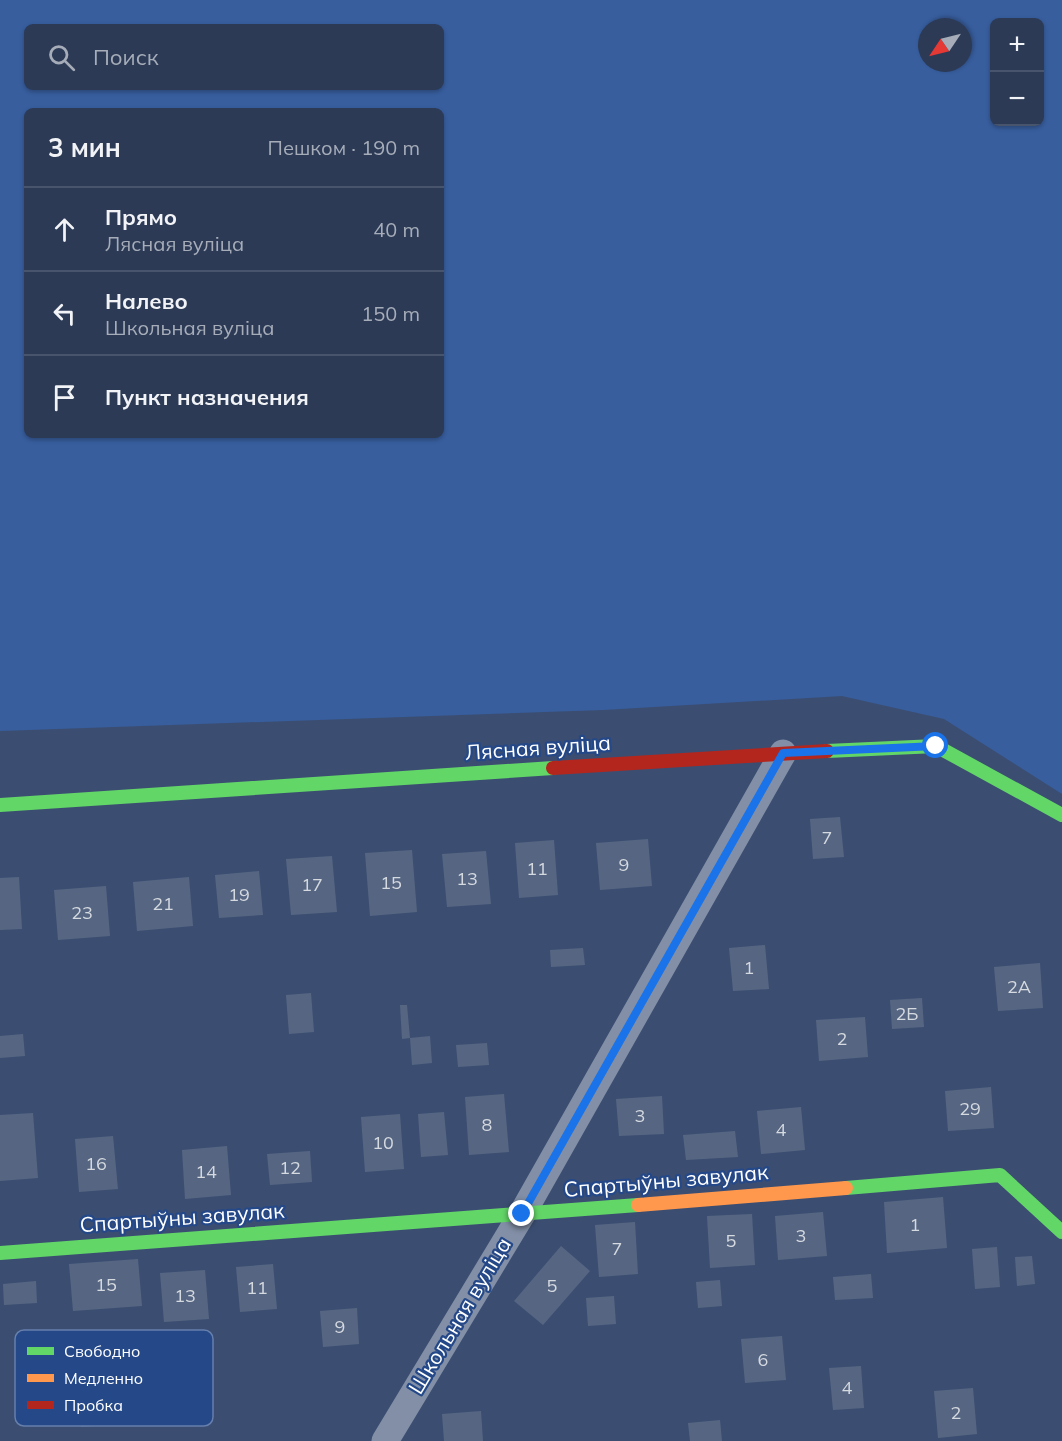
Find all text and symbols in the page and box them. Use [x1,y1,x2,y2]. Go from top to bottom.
north arrow [918,18,972,72]
map controls [990,18,1044,126]
button: + [990,18,1044,72]
search box [24,24,444,90]
icon: search [45,41,78,74]
text: Поиск [93,43,159,71]
button: − [990,72,1044,126]
text: 3 мин [48,131,121,164]
text: Пешком · 190 m [268,135,420,160]
text: Прямо [105,203,177,231]
icon: ahead [48,213,81,246]
text: 40 m [373,217,420,242]
text: Лясная вуліца [105,231,244,256]
text: Налево [105,287,188,315]
icon: left [48,297,81,330]
text: 150 m [361,301,420,326]
text: Школьная вуліца [105,315,274,340]
icon: arrive [48,381,81,414]
text: Пункт назначения [105,383,309,411]
street label: Лясная вуліца [464,729,612,765]
route start [922,732,948,758]
house number: 7 [822,826,832,849]
house number: 9 [619,853,629,876]
house number: 11 [526,857,548,880]
house number: 13 [456,867,478,890]
house number: 15 [380,871,402,894]
house number: 17 [301,873,323,896]
house number: 19 [228,883,250,906]
house number: 21 [152,892,174,915]
house number: 23 [71,901,93,924]
house number: 1 [744,956,754,979]
house number: 2А [1007,975,1031,998]
house number: 2Б [896,1002,919,1025]
house number: 2 [837,1027,847,1050]
house number: 29 [959,1097,981,1120]
house number: 3 [635,1104,645,1127]
house number: 8 [482,1113,492,1136]
house number: 4 [776,1118,787,1141]
house number: 10 [372,1131,394,1154]
house number: 16 [85,1152,107,1175]
house number: 12 [279,1156,301,1179]
street label: Спартыўны завулак [563,1158,770,1202]
house number: 14 [195,1160,217,1183]
street label: Спартыўны завулак [79,1197,286,1237]
route end [508,1200,534,1226]
house number: 1 [910,1213,920,1236]
house number: 3 [796,1224,806,1247]
house number: 5 [726,1229,737,1252]
street label: Школьная вуліца [402,1233,516,1398]
house number: 7 [612,1237,622,1260]
house number: 15 [95,1273,117,1296]
house number: 5 [547,1274,558,1297]
house number: 11 [246,1276,268,1299]
house number: 13 [174,1284,196,1307]
house number: 9 [335,1315,345,1338]
legend [15,1330,213,1426]
text: Свободно [64,1341,140,1361]
house number: 6 [758,1348,768,1371]
text: Медленно [64,1368,143,1388]
house number: 4 [842,1376,853,1399]
text: Пробка [64,1395,123,1415]
house number: 2 [951,1401,961,1424]

